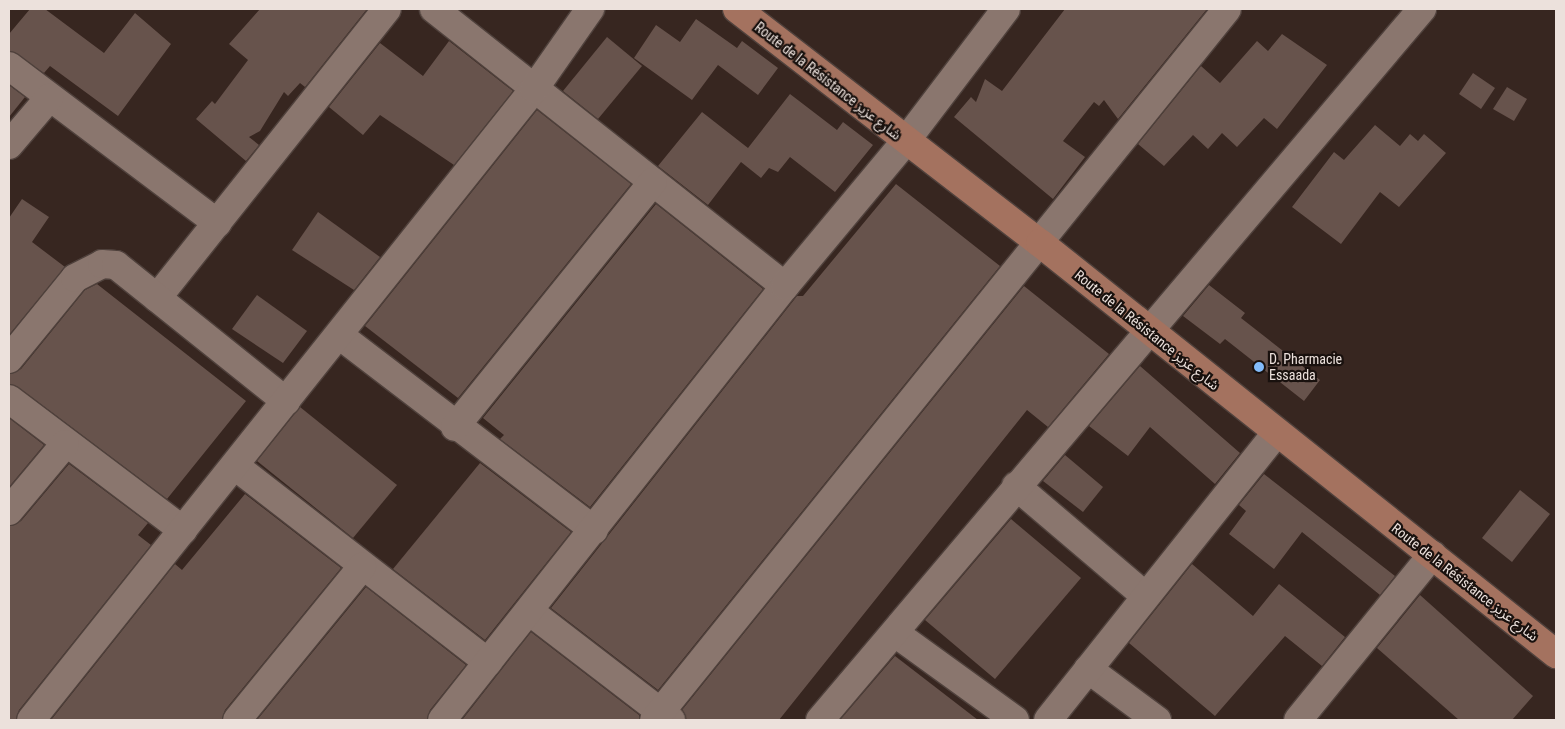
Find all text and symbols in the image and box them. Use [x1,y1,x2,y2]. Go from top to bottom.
street label: Route de la Résistance شارع عزيز [751,19,905,143]
street label: Route de la Résistance شارع عزيز [1071,266,1223,394]
place label: D. Pharmacie Essaada [1269,351,1342,384]
marker: D. Pharmacie Essaada [1253,361,1265,373]
street label: Route de la Résistance شارع عزيز [1388,520,1542,644]

